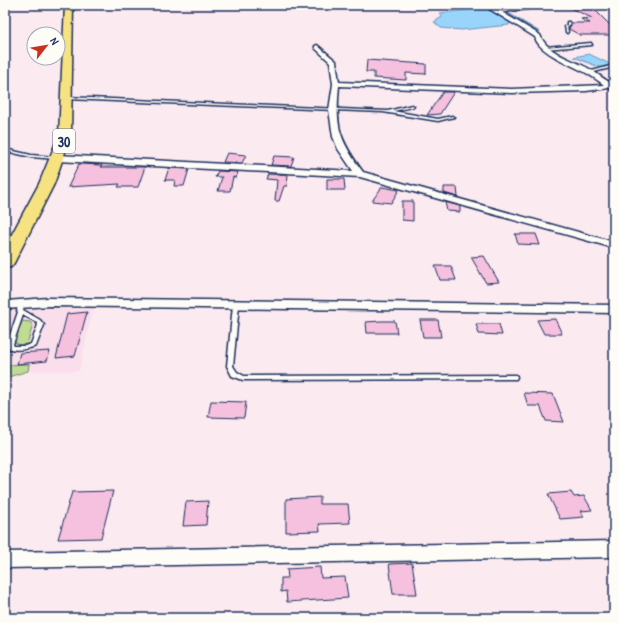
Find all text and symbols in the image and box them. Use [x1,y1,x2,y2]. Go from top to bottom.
north arrow [26,26,66,66]
text: N [47,35,62,47]
road number: 30 [53,129,75,153]

